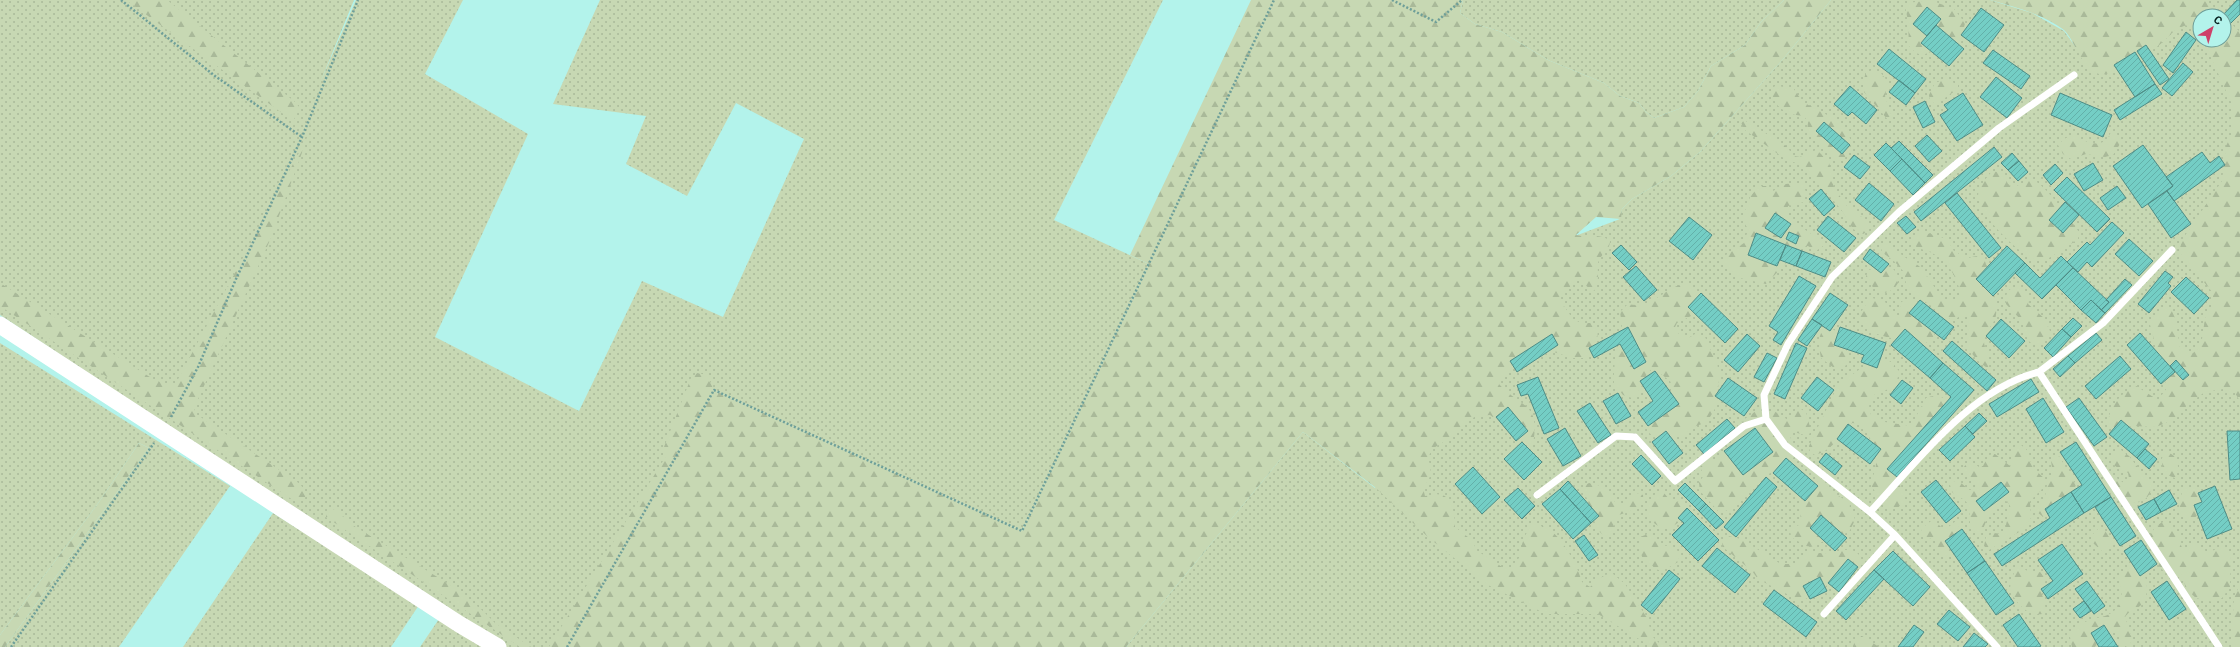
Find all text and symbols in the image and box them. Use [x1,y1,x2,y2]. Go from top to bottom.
north arrow [2192,8,2232,48]
text: С [2211,13,2225,28]

